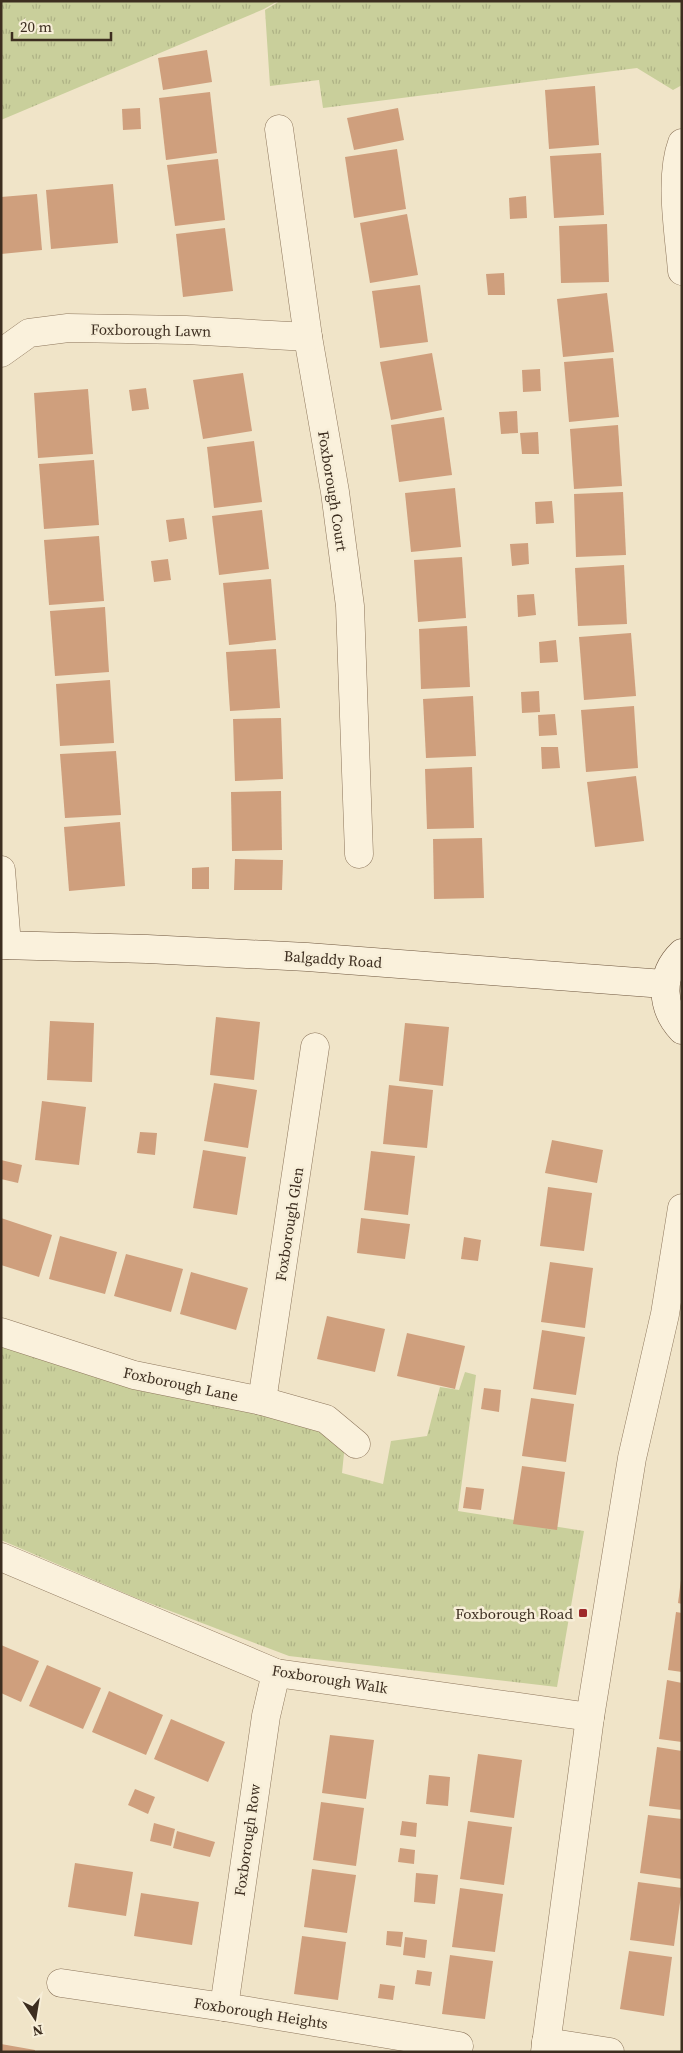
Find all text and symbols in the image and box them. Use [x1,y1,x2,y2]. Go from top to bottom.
scale bar [12,10,111,42]
text: 20 m [20,16,52,37]
street label: Foxborough Lawn [91,318,211,342]
street label: Foxborough Court [313,429,353,553]
street label: Balgaddy Road [283,945,383,973]
street label: Foxborough Glen [270,1165,308,1283]
street label: Foxborough Lane [122,1362,241,1407]
place label: Foxborough Road [455,1603,573,1624]
marker: Foxborough Road [577,1607,589,1619]
street label: Foxborough Walk [271,1659,390,1699]
street label: Foxborough Row [229,1782,265,1897]
street label: Foxborough Heights [192,1992,330,2034]
north arrow [10,1993,60,2043]
text: N [31,2020,45,2042]

